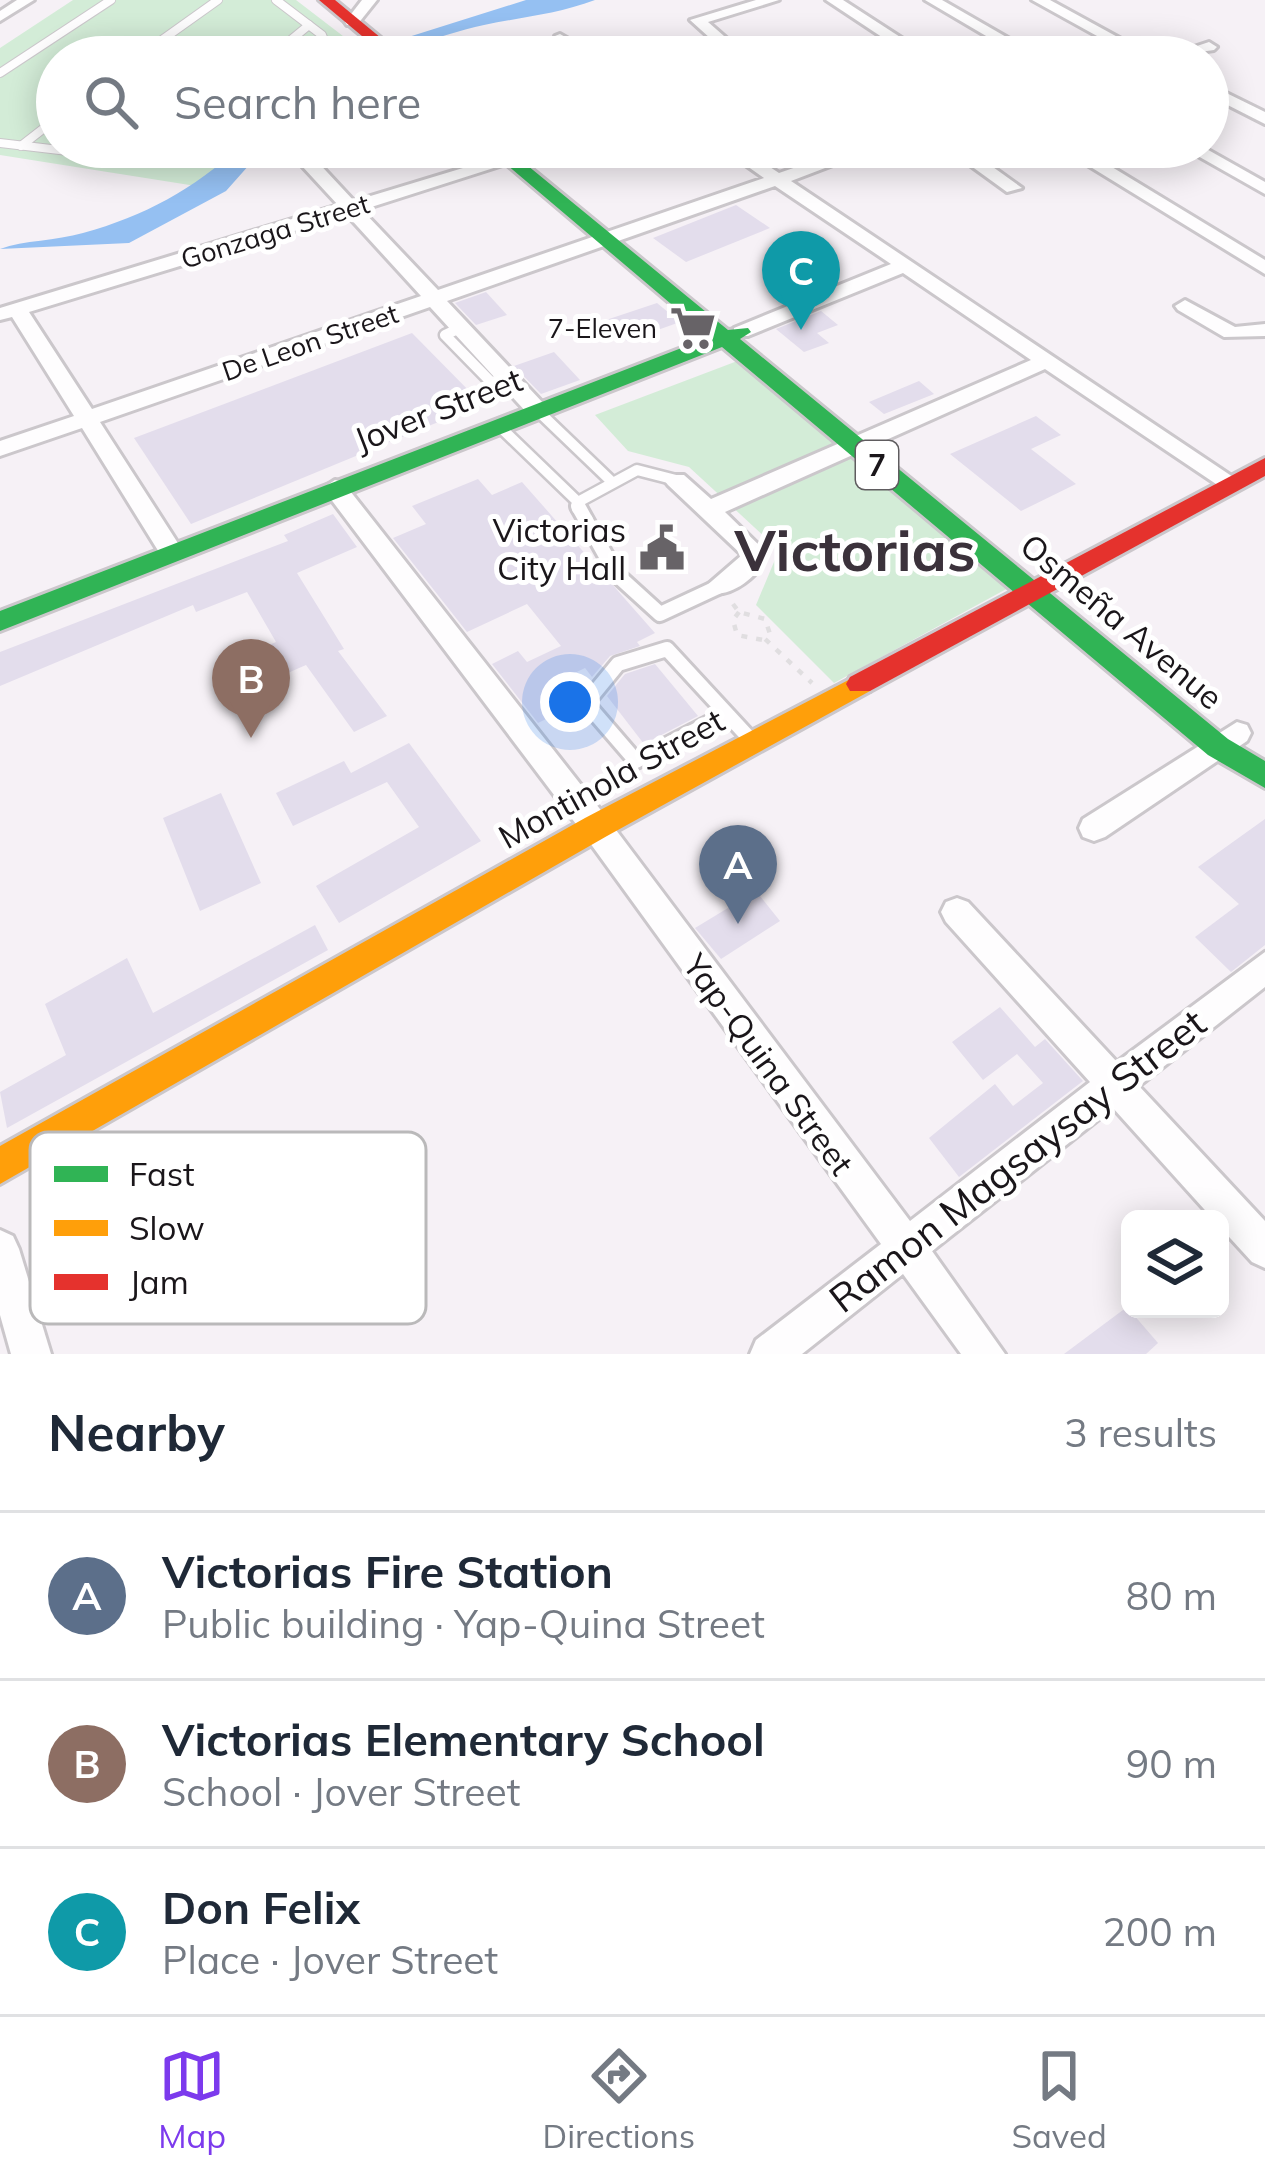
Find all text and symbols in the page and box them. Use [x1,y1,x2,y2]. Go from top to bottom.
search box [36,36,1229,168]
icon: search [78,69,144,135]
text: Search here [174,74,421,130]
street label: Gonzaga Street [177,186,373,276]
pin: C [762,231,840,330]
street label: De Leon Street [217,296,403,388]
supermarket icon: 7-Eleven [668,303,718,353]
place label: 7-Eleven [548,311,657,345]
street label: Jover Street [348,358,528,460]
road number: 7 [856,441,898,489]
place label: Victorias City Hall [493,509,626,588]
district label: Victorias [733,514,976,585]
public building icon: Victorias City Hall [637,523,687,573]
street label: Osmeña Avenue [1013,524,1231,718]
pin: B [212,639,290,738]
your location [540,672,600,732]
street label: Montinola Street [491,699,731,857]
pin: A [699,825,777,924]
street label: Yap-Quina Street [675,945,863,1182]
street label: Ramon Magsaysay Street [819,998,1215,1322]
legend [30,1132,426,1324]
text: Fast [129,1153,194,1194]
text: Slow [129,1207,205,1248]
map controls [1121,1210,1229,1318]
button: layers [1121,1210,1229,1318]
text: Jam [129,1261,189,1302]
text: Nearby [48,1400,225,1464]
text: 3 results [1064,1408,1217,1457]
text: Victorias Fire Station [162,1543,613,1599]
text: A [72,1571,102,1620]
text: 80 m [1126,1571,1217,1620]
text: Public building · Yap-Quina Street [162,1599,765,1648]
text: Victorias Elementary School [162,1711,765,1767]
text: B [74,1739,100,1788]
text: 90 m [1126,1739,1217,1788]
text: School · Jover Street [162,1767,520,1816]
text: Don Felix [162,1879,360,1935]
text: C [74,1907,100,1956]
text: 200 m [1102,1907,1217,1956]
text: Place · Jover Street [162,1935,498,1984]
tab: Map [158,2043,226,2156]
tab: Directions [543,2043,695,2156]
tab: Saved [1012,2043,1107,2156]

